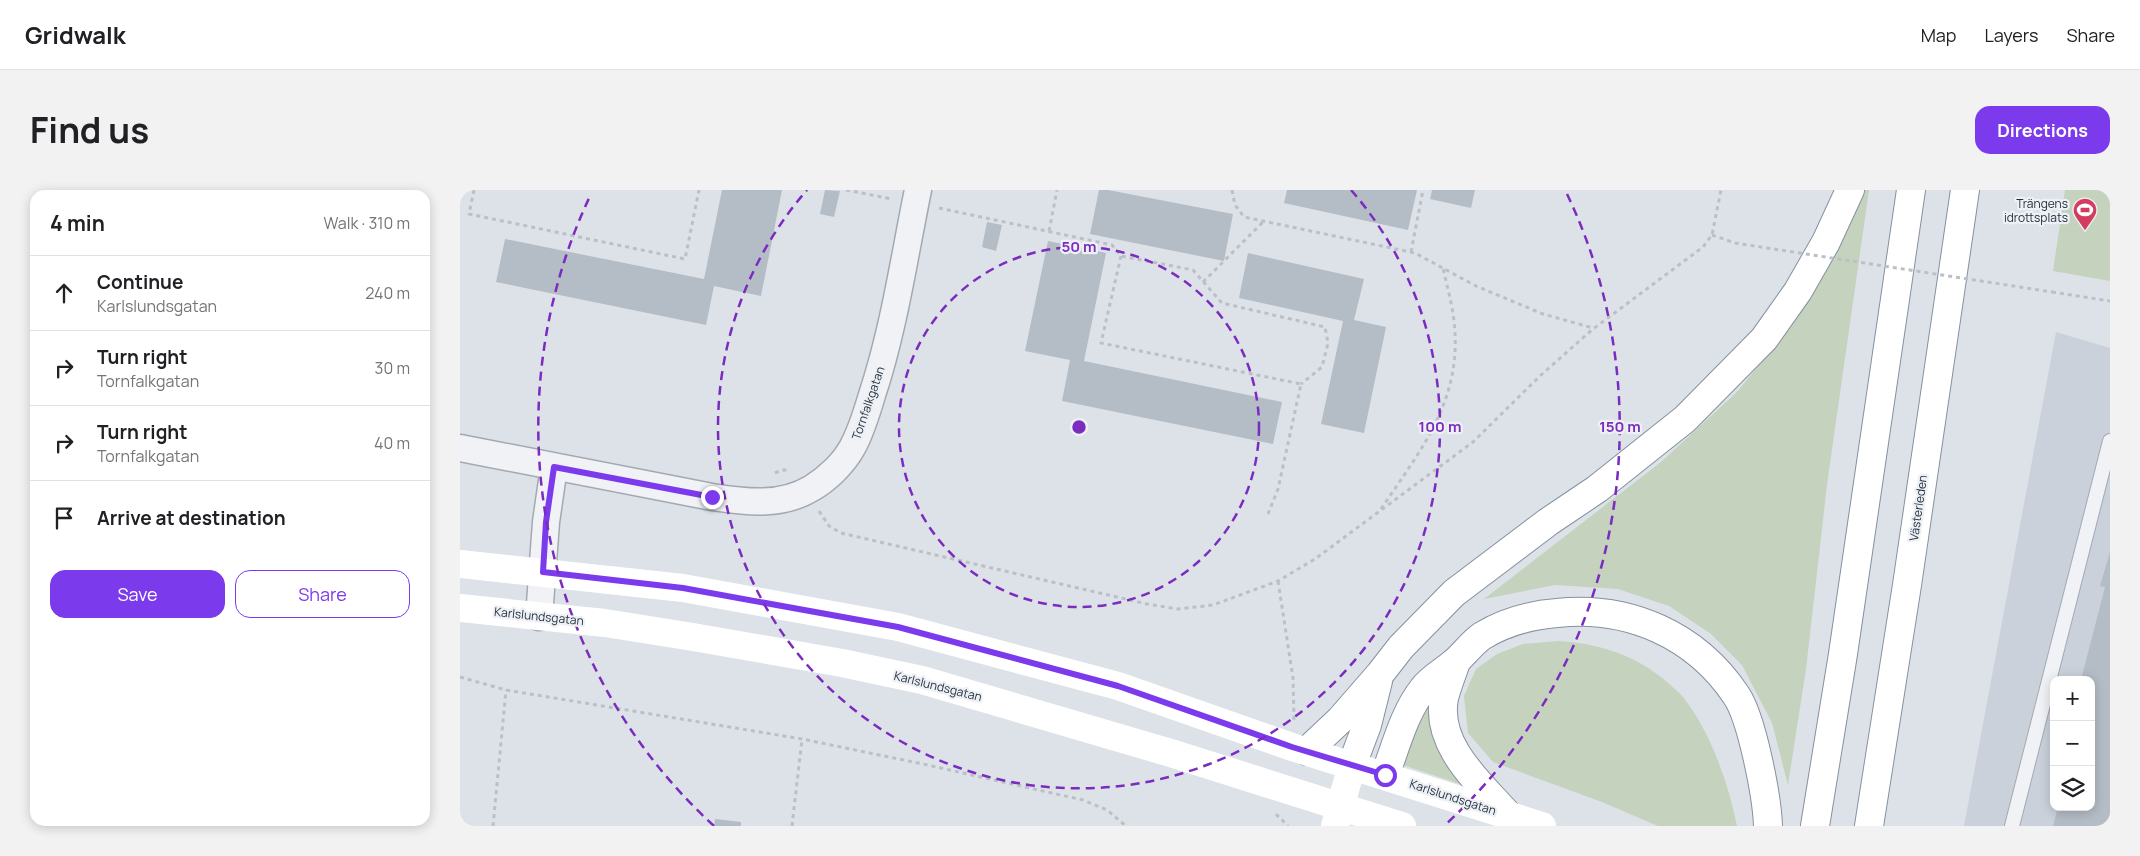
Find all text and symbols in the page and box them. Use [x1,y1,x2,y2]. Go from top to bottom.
text: Gridwalk [25,18,126,51]
text: Map [1921,23,1956,47]
text: Layers [1984,23,2038,47]
text: Share [2066,23,2115,47]
text: Find us [30,106,149,154]
button: Directions [1975,106,2110,154]
place label: Trängens idrottsplats [2004,195,2068,226]
sports icon: Trängens idrottsplats [2072,197,2098,231]
text: 4 min [50,209,105,237]
text: Walk · 310 m [324,212,410,234]
text: 50 m [1061,236,1097,257]
text: Continue [97,269,183,295]
icon: ahead [50,279,78,307]
text: 240 m [365,282,410,304]
text: Karlslundsgatan [97,295,217,317]
text: Turn right [97,344,187,370]
icon: right [50,354,78,382]
text: 30 m [375,357,410,379]
street label: Tornfalkgatan [847,364,889,442]
text: Tornfalkgatan [97,370,199,392]
text: 100 m [1419,416,1461,437]
text: 150 m [1599,416,1641,437]
centre of rings [1070,418,1088,436]
text: Turn right [97,419,187,445]
icon: right [50,429,78,457]
text: 40 m [374,432,410,454]
text: Tornfalkgatan [97,445,199,467]
street label: Västerleden [1905,474,1931,542]
route end [701,486,724,509]
icon: arrive [50,504,78,532]
text: Arrive at destination [97,505,286,531]
button: Save [50,570,225,618]
button: Share [235,570,410,618]
street label: Karlslundsgatan [493,603,585,629]
street label: Karlslundsgatan [892,667,984,705]
map controls [2050,676,2095,811]
button: + [2050,676,2095,721]
button: − [2050,721,2095,766]
route start [1374,764,1397,787]
button: layers [2050,766,2095,811]
street label: Karlslundsgatan [1408,775,1498,819]

